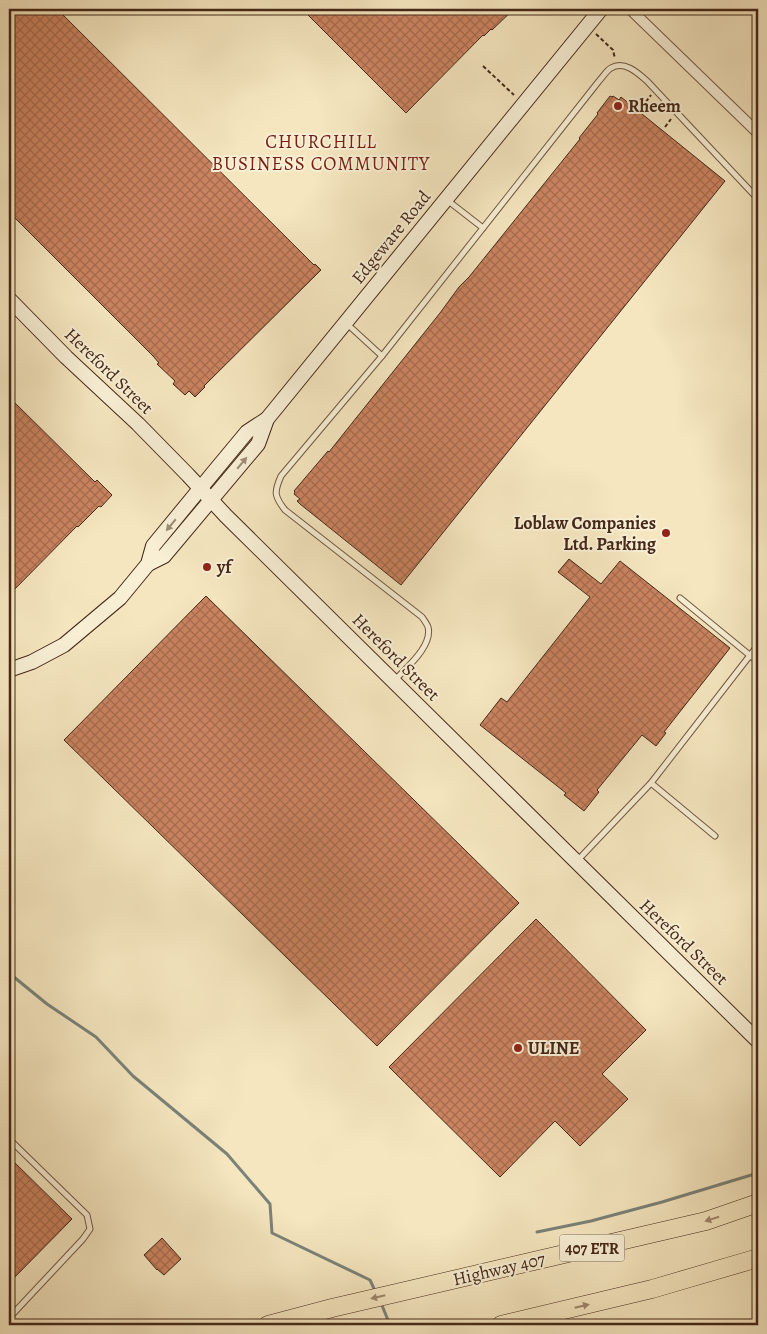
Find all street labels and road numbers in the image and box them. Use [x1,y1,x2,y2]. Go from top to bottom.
street label: Edgeware Road [346,185,436,289]
street label: Hereford Street [59,322,159,420]
street label: Hereford Street [347,608,445,706]
street label: Hereford Street [634,893,734,991]
road number: 407 ETR [560,1234,624,1262]
street label: Highway 407 [450,1247,548,1291]

